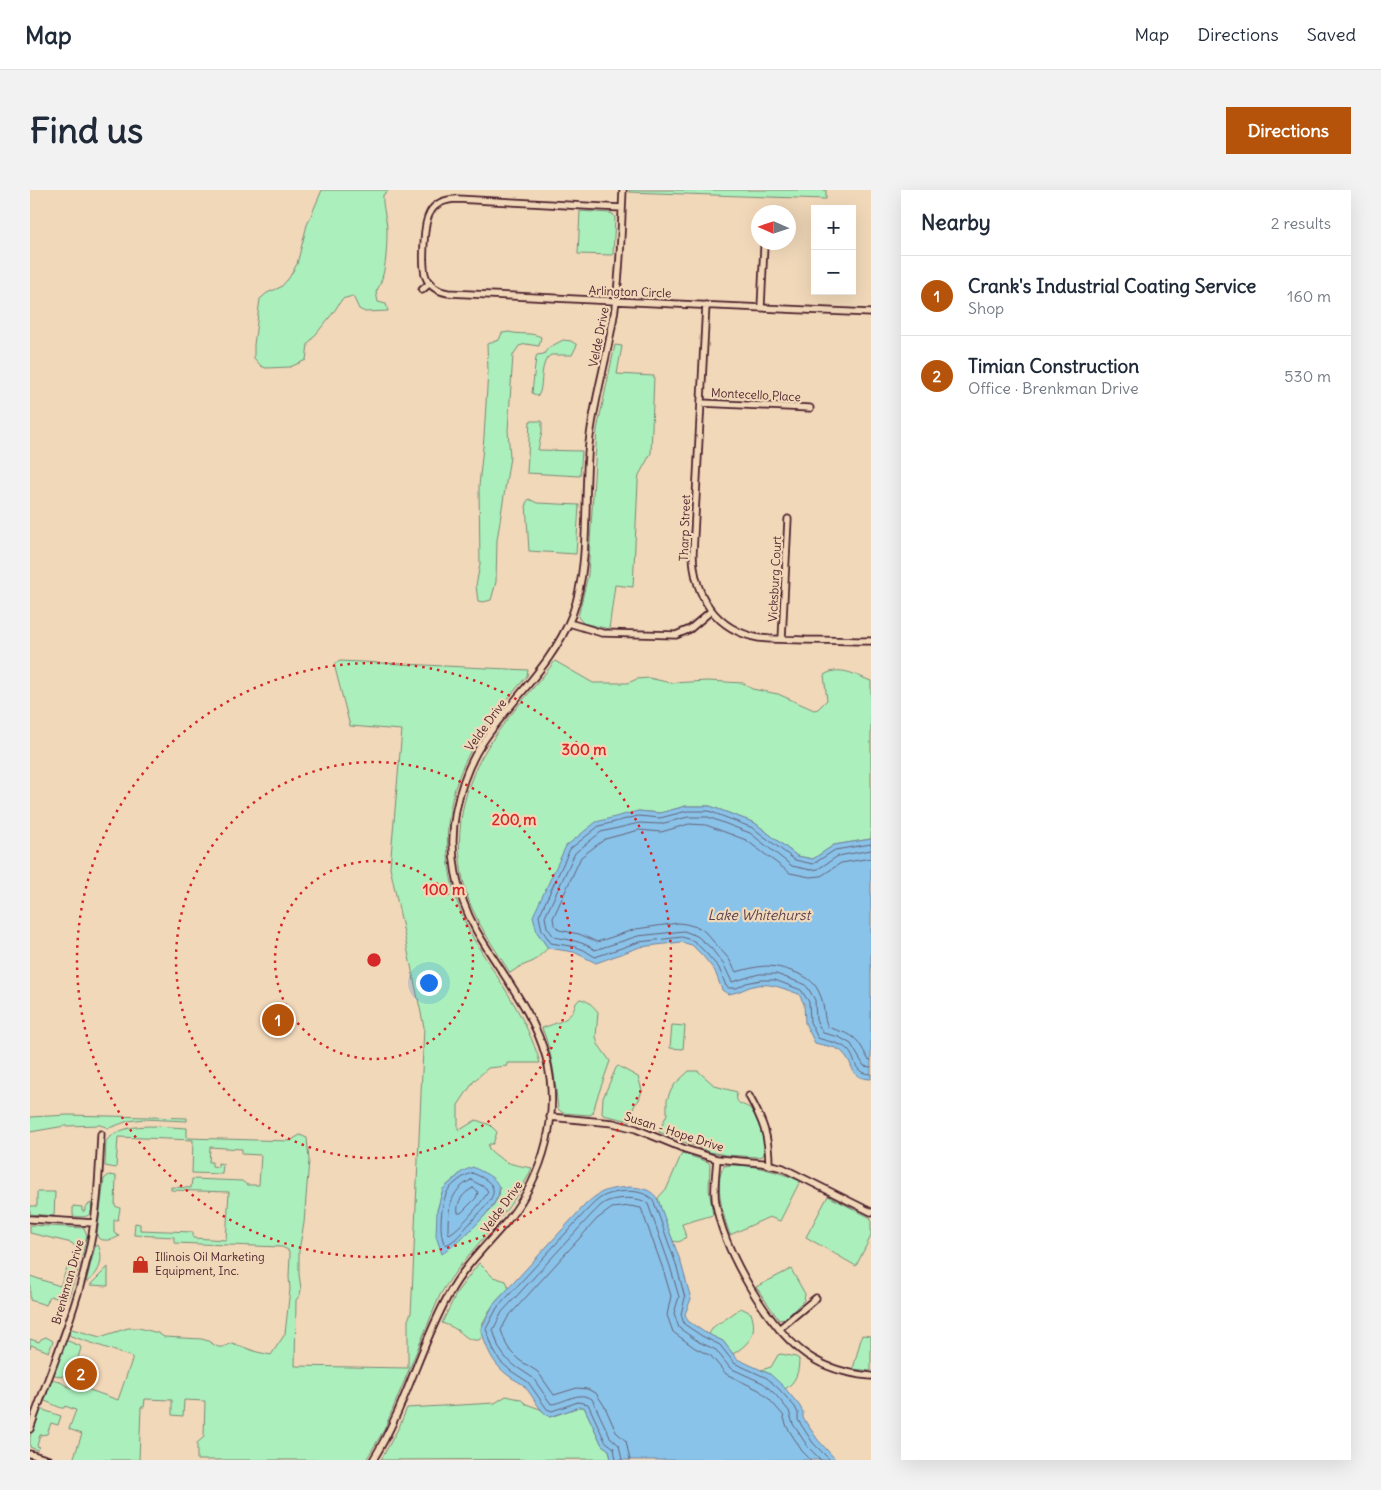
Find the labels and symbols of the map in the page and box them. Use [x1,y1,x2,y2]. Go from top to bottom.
north arrow [751,205,796,250]
street label: Arlington Circle [588,283,672,300]
street label: Velde Drive [585,306,612,368]
street label: Montecello Place [711,385,801,404]
street label: Tharp Street [676,494,693,562]
street label: Vicksburg Court [765,535,784,622]
street label: Velde Drive [462,696,510,754]
text: 300 m [562,740,607,759]
text: 200 m [492,810,536,829]
text: 100 m [423,880,465,899]
water label: Lake Whitehurst [708,906,813,924]
centre of rings [365,951,383,969]
your location [416,970,442,996]
pin: 1 [262,1001,294,1039]
street label: Susan - Hope Drive [623,1108,726,1155]
street label: Velde Drive [478,1178,526,1236]
street label: Brenkman Drive [48,1238,87,1326]
place label: Illinois Oil Marketing Equipment, Inc. [155,1249,265,1278]
shop icon: Illinois Oil Marketing Equipment, Inc. [131,1254,151,1274]
pin: 2 [65,1355,97,1393]

